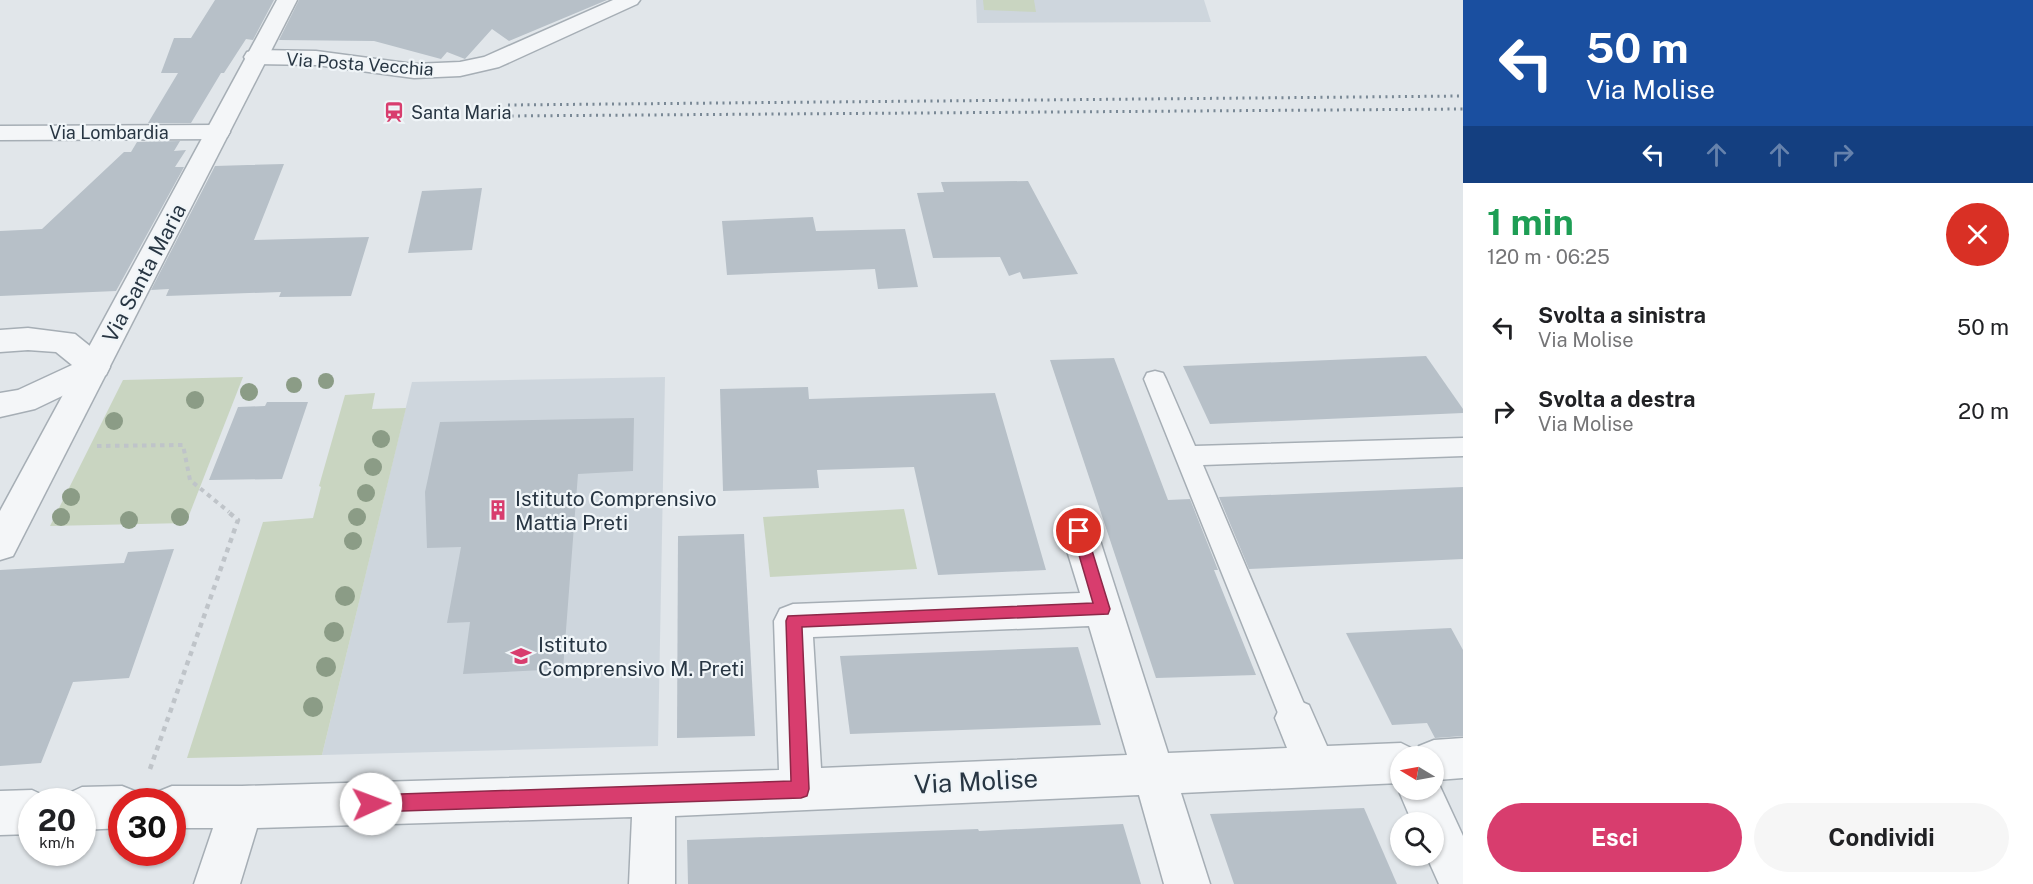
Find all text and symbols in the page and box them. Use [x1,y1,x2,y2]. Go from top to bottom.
text: 50 m [1586,23,1689,72]
icon: left [1487,24,1565,102]
street label: Via Posta Vecchia [286,48,434,80]
text: Via Molise [1586,73,1715,105]
station icon: Santa Maria [382,100,406,124]
place label: Santa Maria [411,102,512,123]
street label: Via Lombardia [49,122,169,143]
icon: left [1637,138,1670,171]
icon: ahead [1700,138,1733,171]
icon: ahead [1763,138,1796,171]
icon: right [1826,138,1859,171]
street label: Via Santa Maria [97,199,191,347]
text: 1 min [1487,201,1574,243]
button: close [1946,203,2009,266]
text: 120 m · 06:25 [1487,245,1610,269]
text: Svolta a sinistra [1538,302,1706,328]
icon: left [1487,311,1520,344]
text: 50 m [1957,314,2009,340]
text: Via Molise [1538,328,1634,352]
text: Svolta a destra [1538,386,1695,412]
icon: right [1487,395,1520,428]
text: 20 m [1958,398,2009,424]
text: Via Molise [1538,412,1634,436]
place label: Istituto Comprensivo Mattia Preti [515,486,717,535]
building icon: Istituto Comprensivo Mattia Preti [486,498,510,522]
pin [1053,505,1104,556]
icon: arrive [1062,514,1095,547]
place label: Istituto Comprensivo M. Preti [538,632,744,681]
school or university icon: Istituto Comprensivo M. Preti [509,644,533,668]
north arrow [1390,746,1444,800]
map controls [1390,746,1444,866]
street label: Via Molise [913,762,1039,800]
position arrow [339,772,403,836]
speed limit sign: 30 [108,788,186,866]
text: 20 [38,802,76,838]
button: Esci [1487,803,1742,872]
button: Condividi [1754,803,2009,872]
button: search [1390,812,1444,866]
text: km/h [39,834,75,851]

